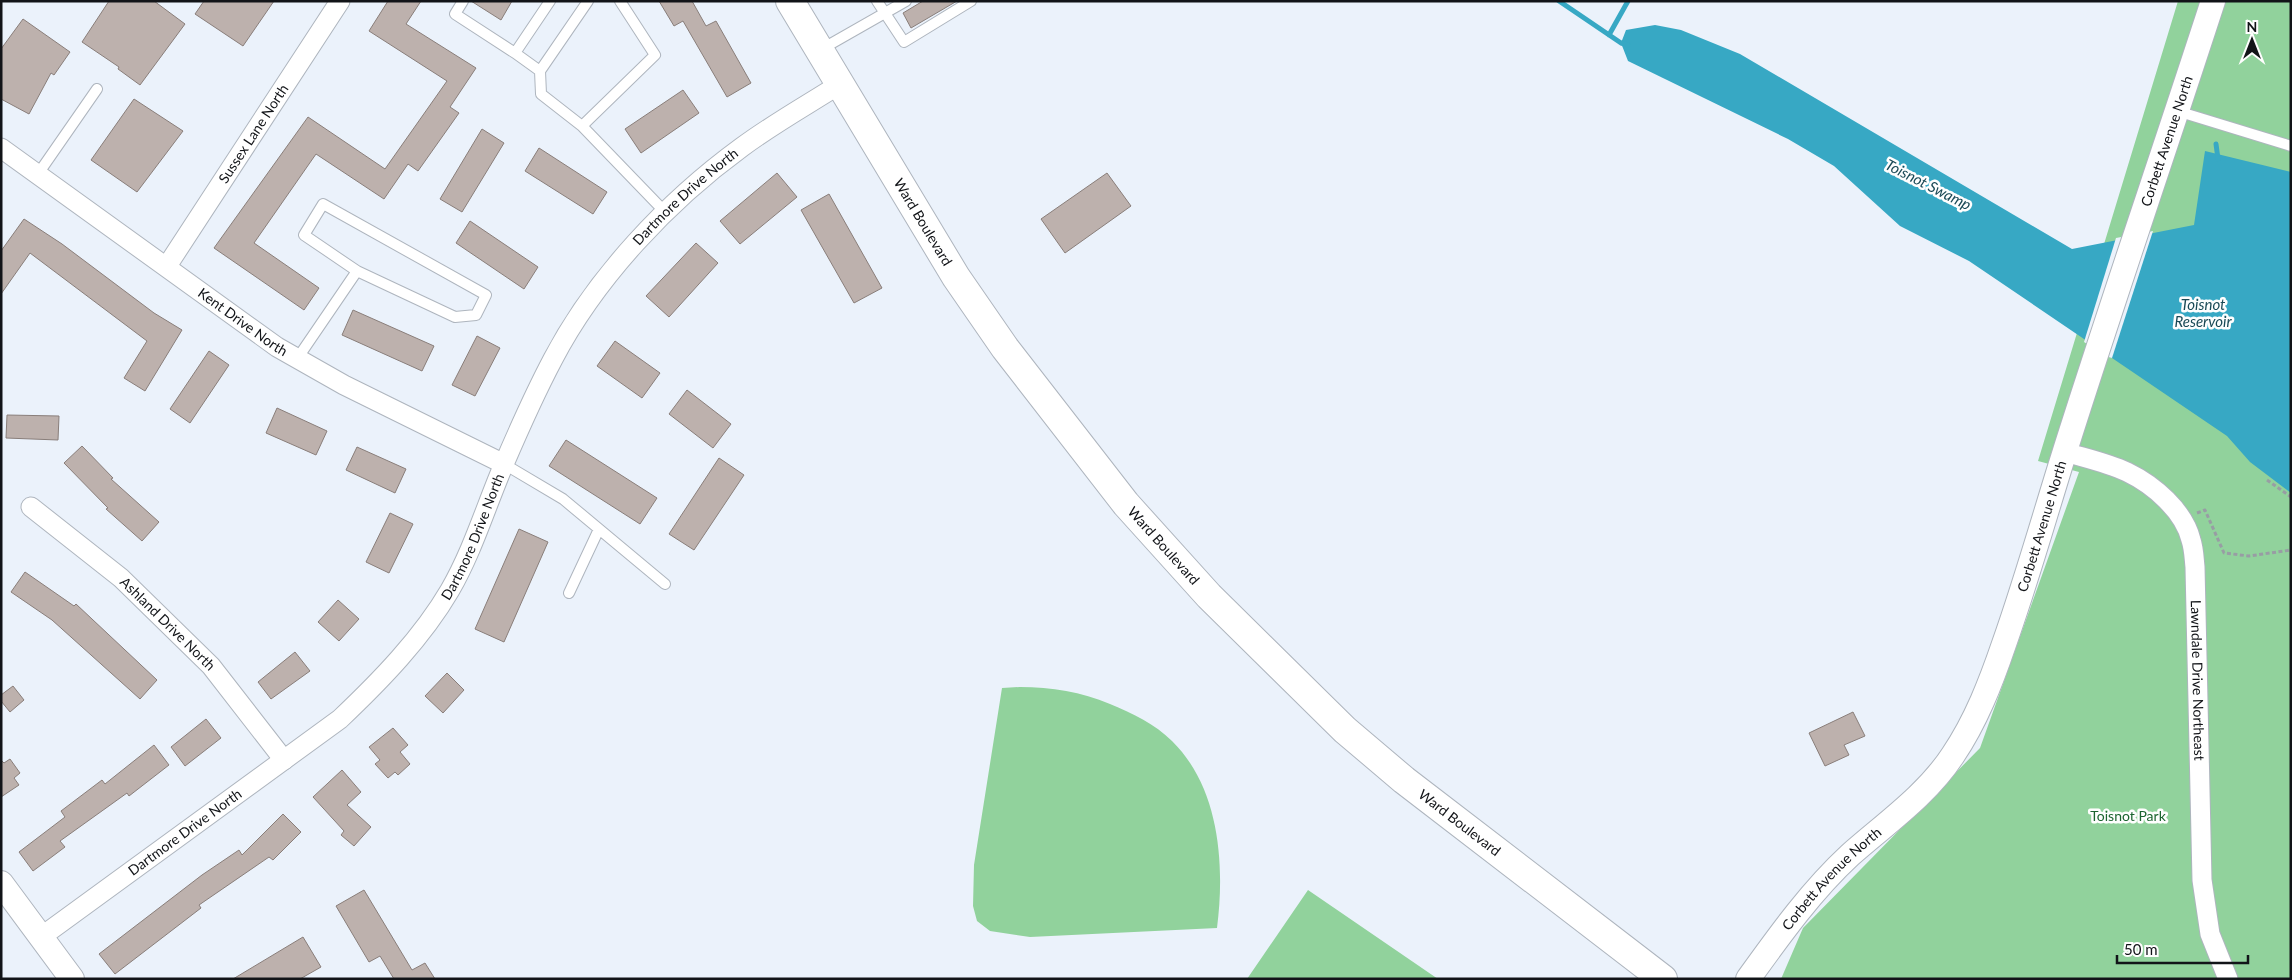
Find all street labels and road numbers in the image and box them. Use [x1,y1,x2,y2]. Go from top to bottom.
street label: Corbett Avenue North [2137,73,2196,208]
street label: Sussex Lane North [214,81,291,186]
street label: Dartmore Drive North [629,144,741,248]
street label: Ward Boulevard [891,175,956,269]
street label: Kent Drive North [195,284,291,359]
street label: Corbett Avenue North [2013,458,2069,594]
street label: Dartmore Drive North [437,471,507,603]
street label: Ward Boulevard [1125,503,1203,588]
street label: Ashland Drive North [117,573,219,674]
street label: Lawndale Drive Northeast [2188,600,2208,761]
street label: Dartmore Drive North [124,785,245,879]
street label: Ward Boulevard [1415,785,1504,859]
street label: Corbett Avenue North [1778,823,1884,933]

